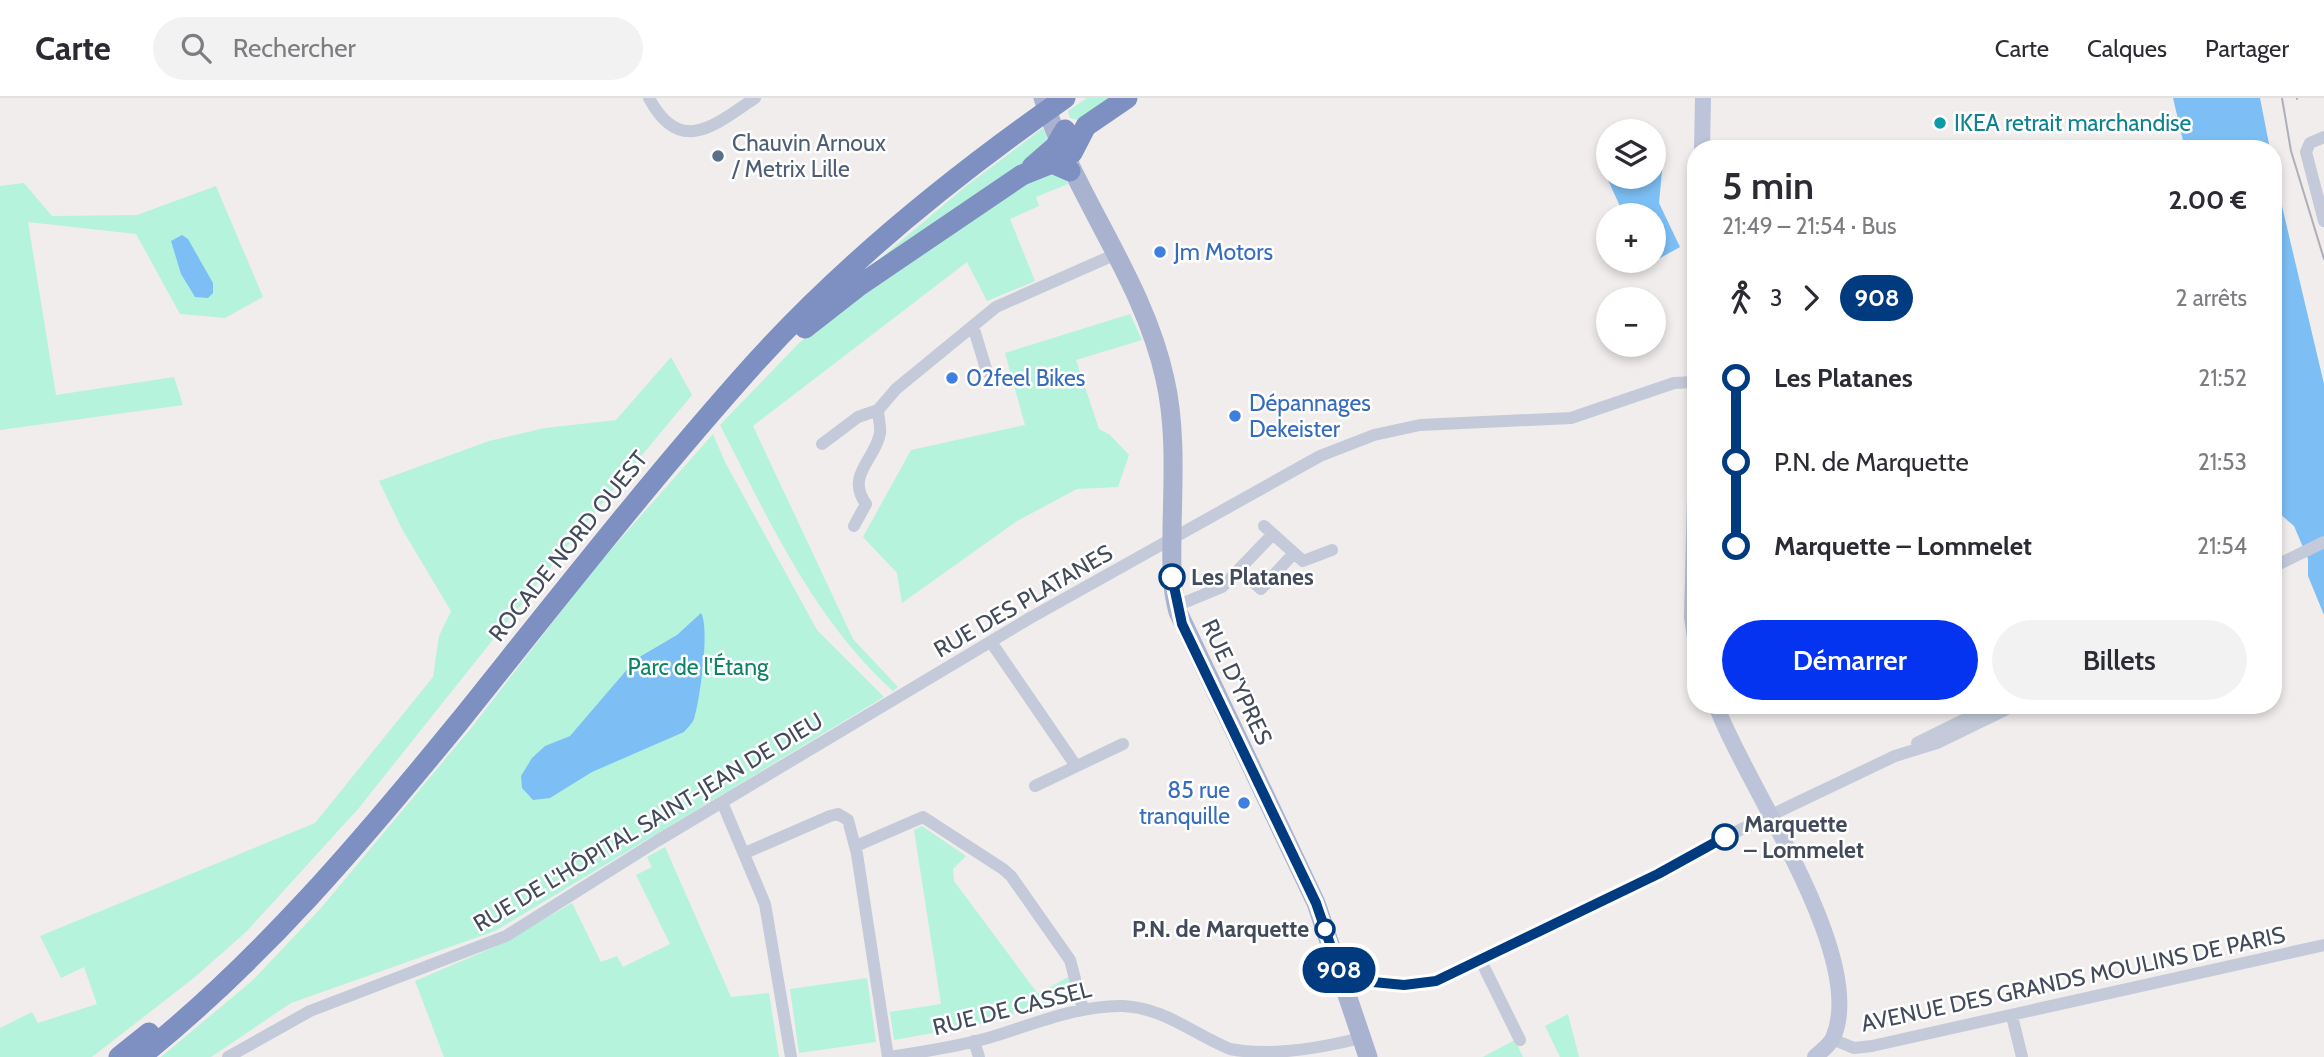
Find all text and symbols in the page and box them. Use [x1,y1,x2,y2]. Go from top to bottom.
search box [153,17,643,80]
text: Carte [35,28,111,68]
icon: search [177,29,215,67]
text: Rechercher [233,32,356,64]
text: Carte [1995,34,2049,63]
text: Calques [2087,34,2167,63]
text: Partager [2205,34,2289,63]
place label: IKEA retrait marchandise [1954,109,2192,137]
marker: IKEA retrait marchandise [1932,115,1948,131]
map controls [1596,119,1666,357]
button: layers [1596,119,1666,189]
place label: Chauvin Arnoux / Metrix Lille [731,129,886,183]
marker: Chauvin Arnoux / Metrix Lille [710,148,726,164]
text: 5 min [1722,162,1814,209]
text: 2.00 € [2168,184,2247,216]
button: + [1596,203,1666,273]
text: 21:49 – 21:54 · Bus [1722,212,1897,240]
place label: Jm Motors [1173,238,1273,266]
marker: Jm Motors [1152,244,1168,260]
icon: walk [1722,279,1760,317]
icon: forward [1792,279,1830,317]
text: 908 [1854,283,1899,312]
text: 3 [1770,284,1782,312]
text: 2 arrêts [2175,284,2247,312]
button: − [1596,287,1666,357]
text: Les Platanes [1774,362,1913,394]
place label: 02feel Bikes [966,364,1085,392]
text: 21:52 [2198,364,2247,392]
marker: 02feel Bikes [944,370,960,386]
place label: Dépannages Dekeister [1249,389,1371,443]
marker: Dépannages Dekeister [1227,408,1243,424]
street label: ROCADE NORD OUEST [483,445,653,647]
text: P.N. de Marquette [1774,446,1969,478]
text: 21:53 [2198,448,2247,476]
text: Marquette – Lommelet [1774,530,2032,562]
text: 21:54 [2197,532,2247,560]
street label: RUE DES PLATANES [929,538,1117,664]
place label: Les Platanes [1191,563,1314,591]
marker: Les Platanes [1159,564,1185,590]
street label: RUE D'YPRES [1196,615,1278,749]
button: Démarrer [1722,620,1978,700]
button: Billets [1992,620,2247,700]
park label: Parc de l'Étang [628,652,769,681]
street label: RUE DE L'HÔPITAL SAINT-JEAN DE DIEU [468,706,828,938]
place label: 85 rue tranquille [1139,776,1230,830]
marker: 85 rue tranquille [1236,795,1252,811]
place label: Marquette – Lommelet [1744,810,1864,864]
marker: Marquette – Lommelet [1712,824,1738,850]
place label: P.N. de Marquette [1132,915,1309,943]
marker: P.N. de Marquette [1315,919,1335,939]
street label: AVENUE DES GRANDS MOULINS DE PARIS [1858,920,2288,1038]
line badge: 908 [1299,947,1379,993]
text: 908 [1317,955,1361,984]
street label: RUE DE CASSEL [930,975,1095,1041]

